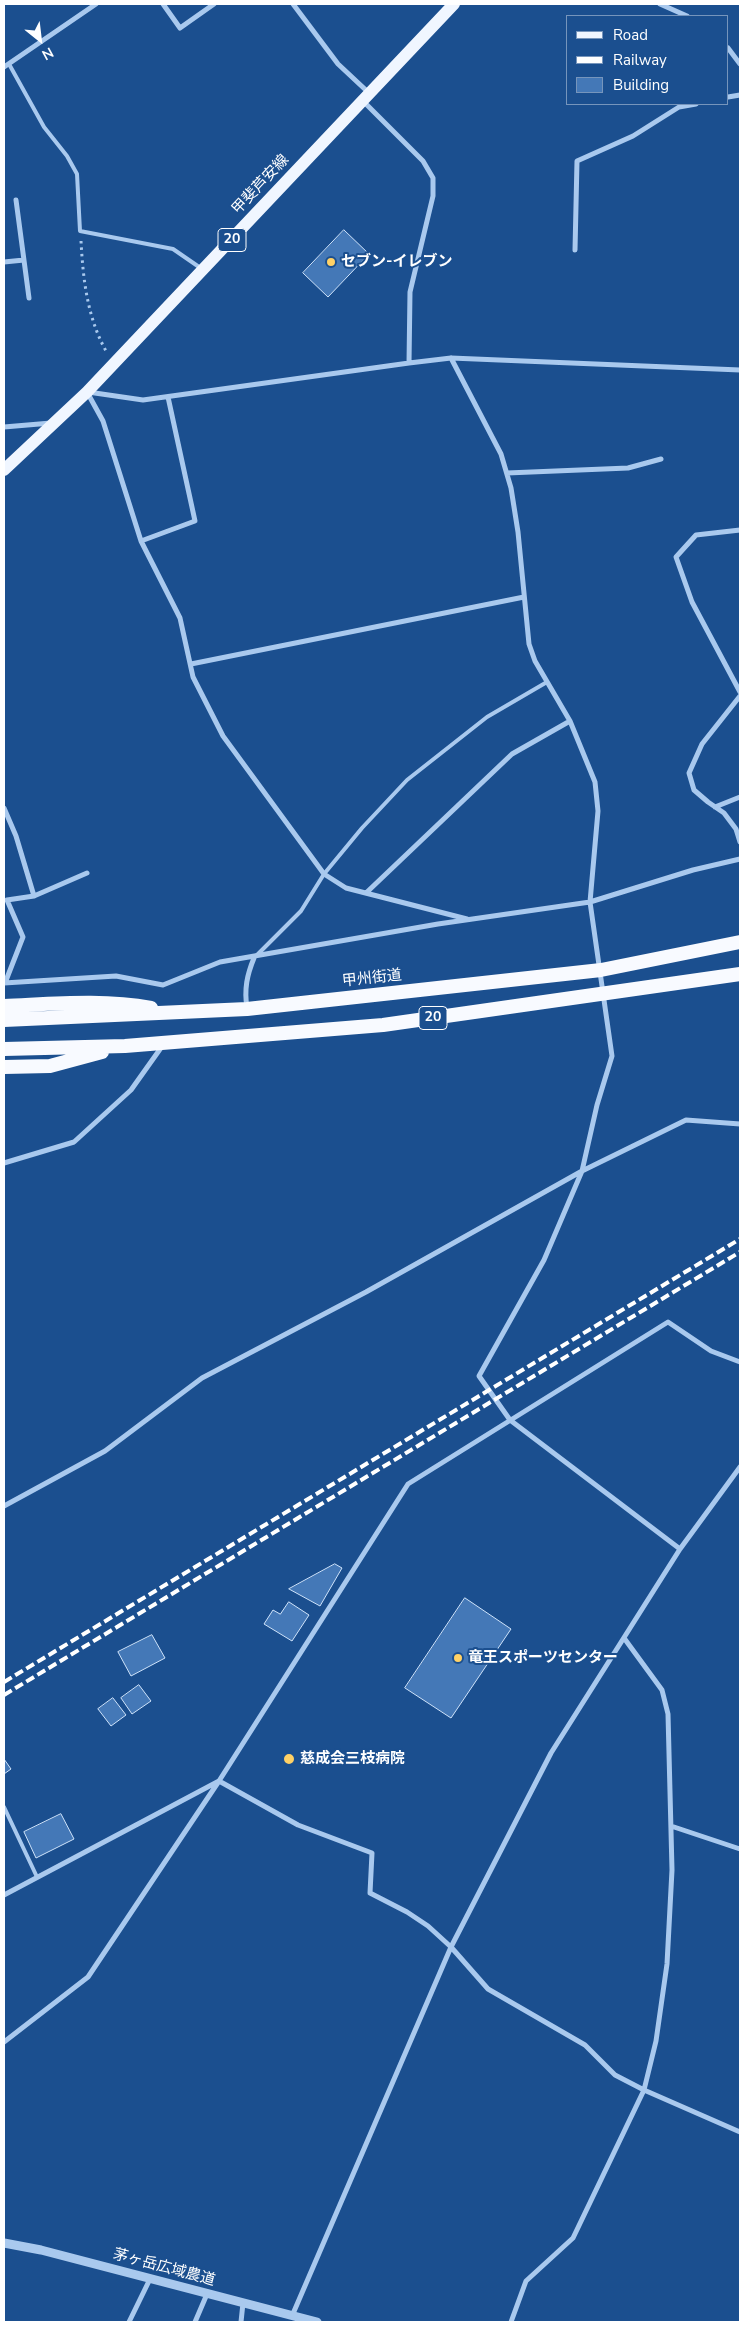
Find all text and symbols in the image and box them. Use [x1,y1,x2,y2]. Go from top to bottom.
north arrow [15,15,65,65]
legend [566,15,729,105]
text: Road [613,25,648,45]
text: N [38,43,57,64]
text: Railway [613,50,667,70]
text: Building [613,75,669,95]
street label: 甲斐芦安線 [229,151,293,219]
road number: 20 [218,228,246,252]
place label: セブン-イレブン [341,253,453,271]
marker: セブン-イレブン [325,256,337,268]
street label: 甲州街道 [341,967,403,991]
road number: 20 [419,1006,447,1030]
place label: 竜王スポーツセンター [468,1649,618,1667]
marker: 竜王スポーツセンター [452,1652,464,1664]
place label: 慈成会三枝病院 [300,1750,405,1768]
marker: 慈成会三枝病院 [282,1752,296,1766]
street label: 茅ヶ岳広域農道 [111,2246,217,2290]

